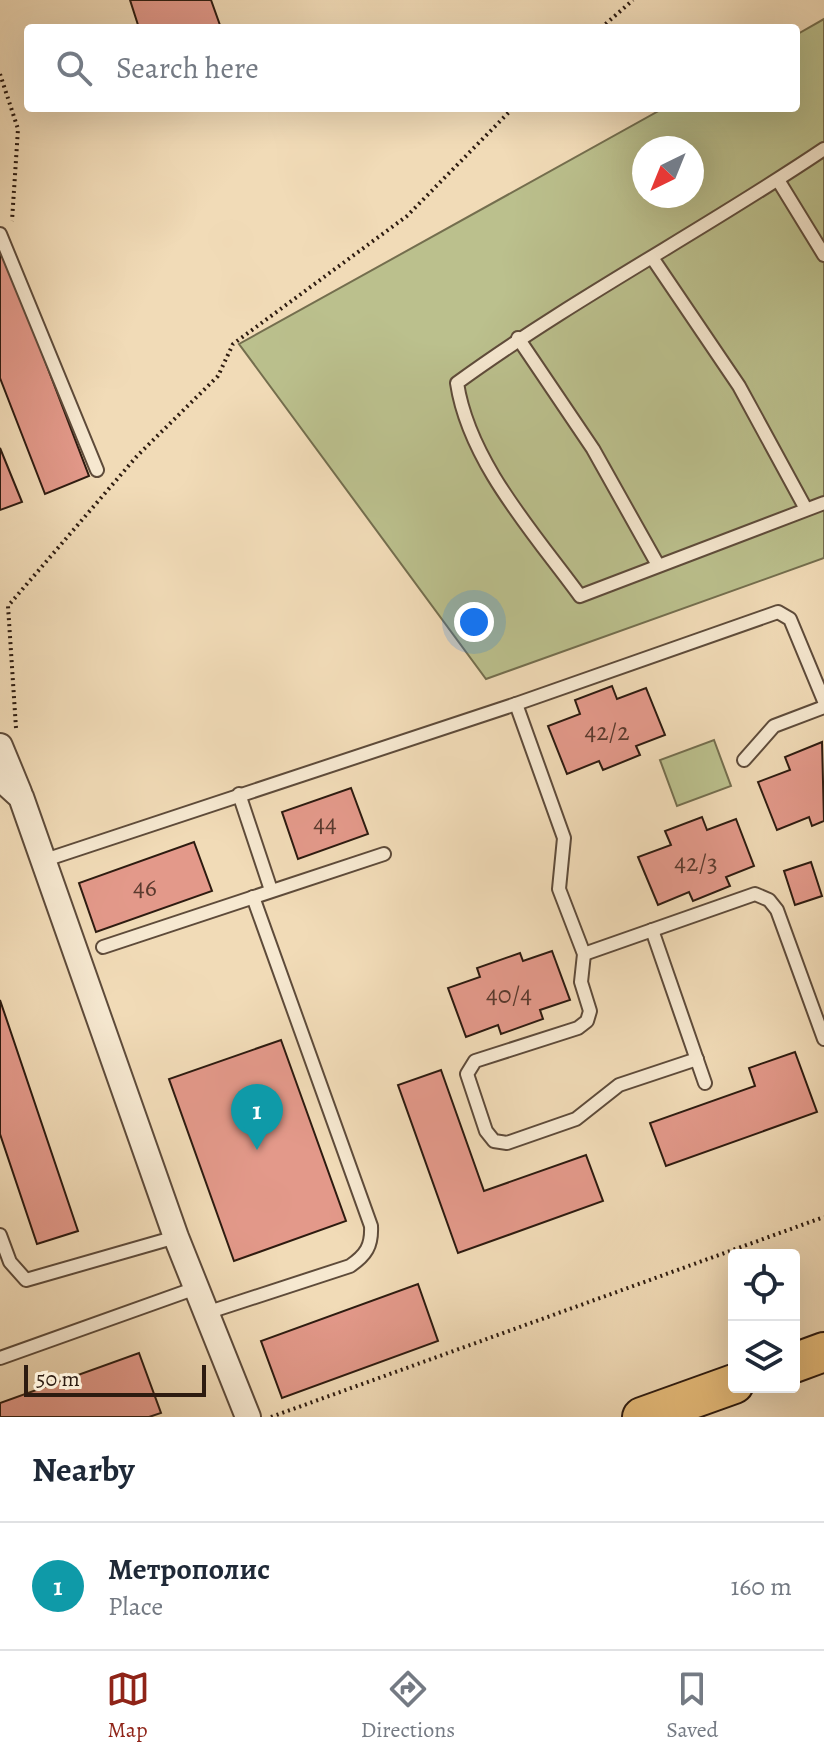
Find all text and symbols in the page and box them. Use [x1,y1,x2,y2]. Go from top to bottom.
search box [24,24,800,112]
icon: search [52,46,96,90]
text: Search here [116,48,259,88]
north arrow [632,136,704,208]
your location [454,602,494,642]
house number: 42/2 [584,714,630,749]
house number: 44 [313,806,337,841]
house number: 42/3 [674,845,718,880]
house number: 46 [133,870,157,905]
house number: 40/4 [486,977,532,1012]
pin: 1 [231,1084,283,1150]
map controls [728,1249,800,1393]
button: locate [728,1249,800,1321]
button: layers [728,1321,800,1393]
scale bar [24,1361,206,1397]
text: 50 m [36,1364,80,1394]
text: Nearby [32,1446,135,1493]
text: Метрополис [108,1549,270,1589]
text: 1 [53,1569,63,1604]
text: 160 m [730,1569,792,1604]
text: Place [108,1589,163,1624]
tab: Map [106,1667,150,1745]
tab: Directions [361,1667,455,1745]
tab: Saved [666,1667,718,1745]

